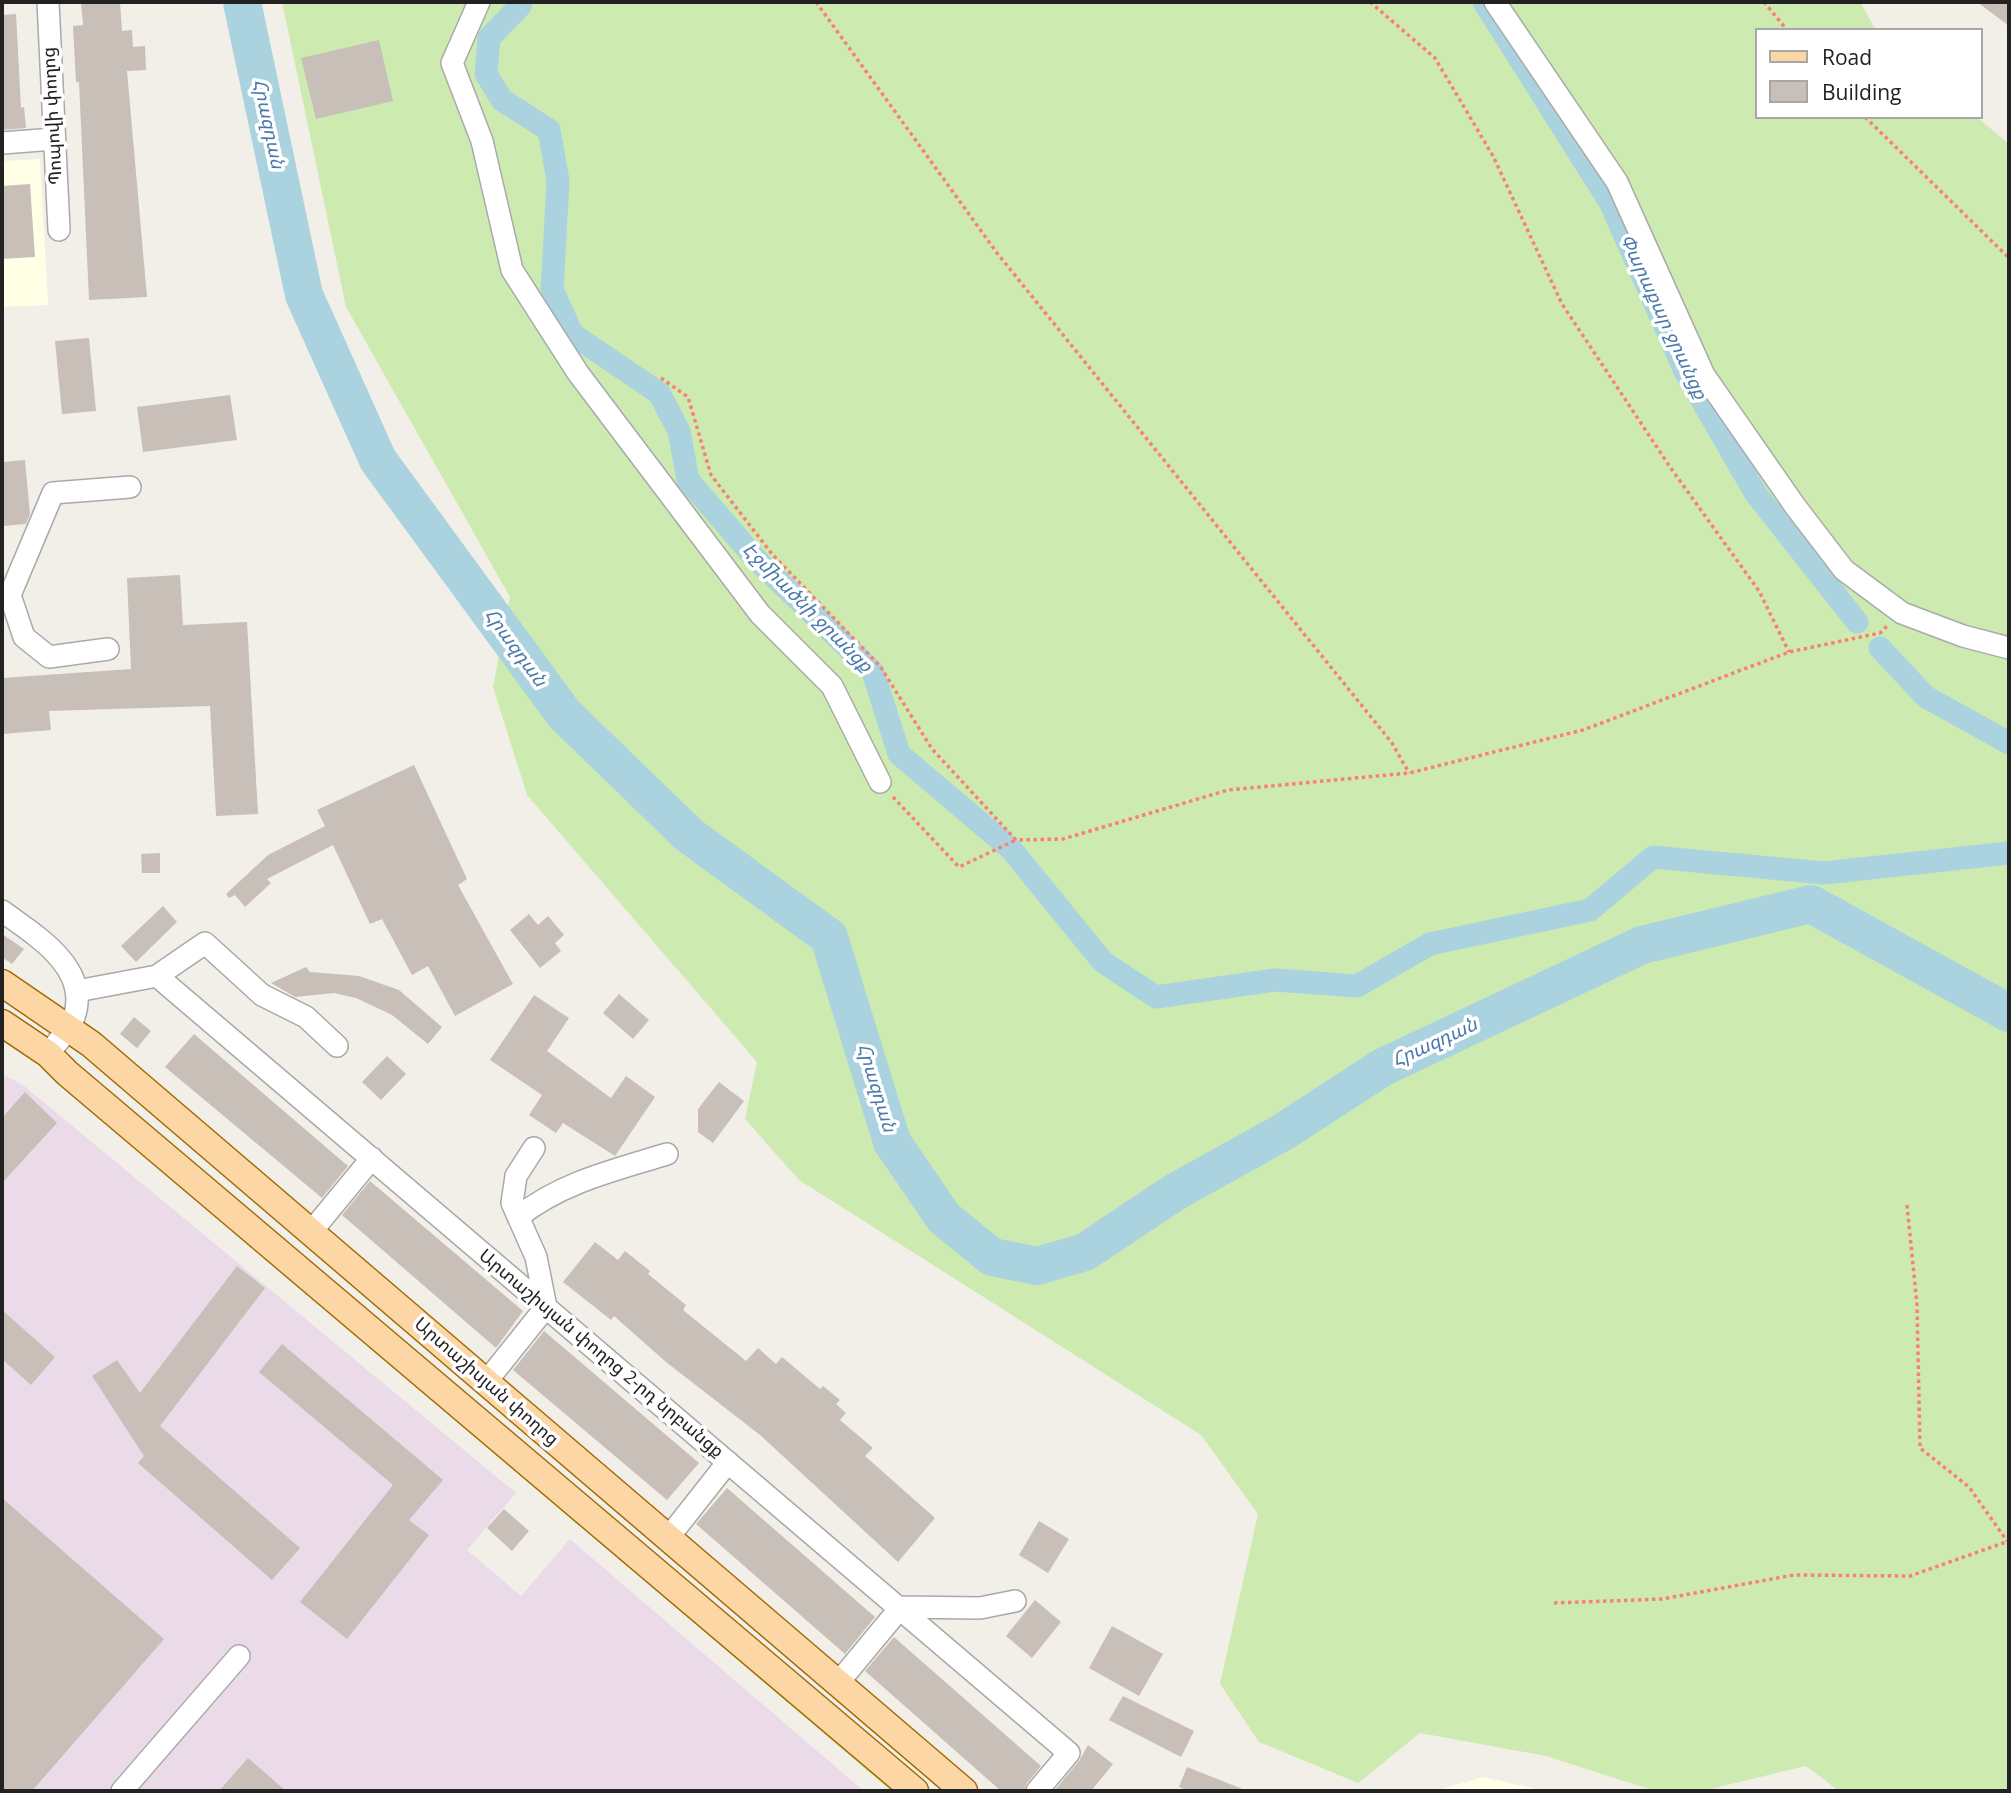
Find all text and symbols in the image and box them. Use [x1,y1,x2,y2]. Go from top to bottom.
legend [1756,28,1983,119]
text: Road [1822,43,1872,71]
street label: Պոպովի փողոց [39,46,67,186]
water label: Հրազդան [247,77,289,171]
text: Building [1822,78,1901,106]
water label: Փարաքար ջրանցք [1615,231,1711,403]
water label: Էջմիածնի ջրանցք [737,538,877,678]
water label: Հրազդան [479,605,551,691]
water label: Հրազդան [1389,1013,1481,1073]
water label: Հրազդան [852,1041,900,1135]
street label: Արտաշիսյան փողոց 2-րդ նրբանցք [474,1245,728,1463]
street label: Արտաշիսյան փողոց [409,1313,563,1451]

